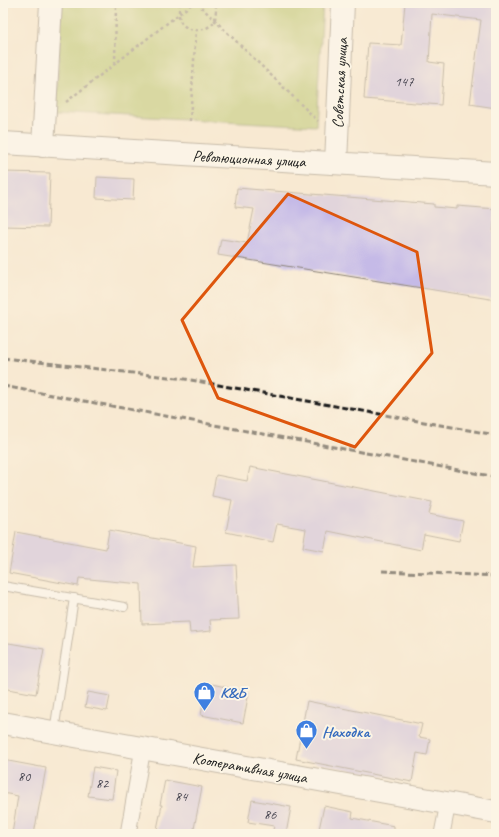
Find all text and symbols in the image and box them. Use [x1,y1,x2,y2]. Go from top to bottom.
street label: Советская улица [328,36,352,129]
house number: 147 [395,73,414,90]
street label: Революционная улица [192,146,307,172]
shop icon: К&Б [192,679,218,712]
place label: К&Б [220,683,248,703]
shop icon: Находка [294,718,320,751]
place label: Находка [322,722,372,742]
street label: Кооперативная улица [191,748,310,788]
house number: 80 [18,768,32,785]
house number: 82 [96,775,110,792]
house number: 84 [175,788,189,805]
house number: 86 [264,806,277,823]

